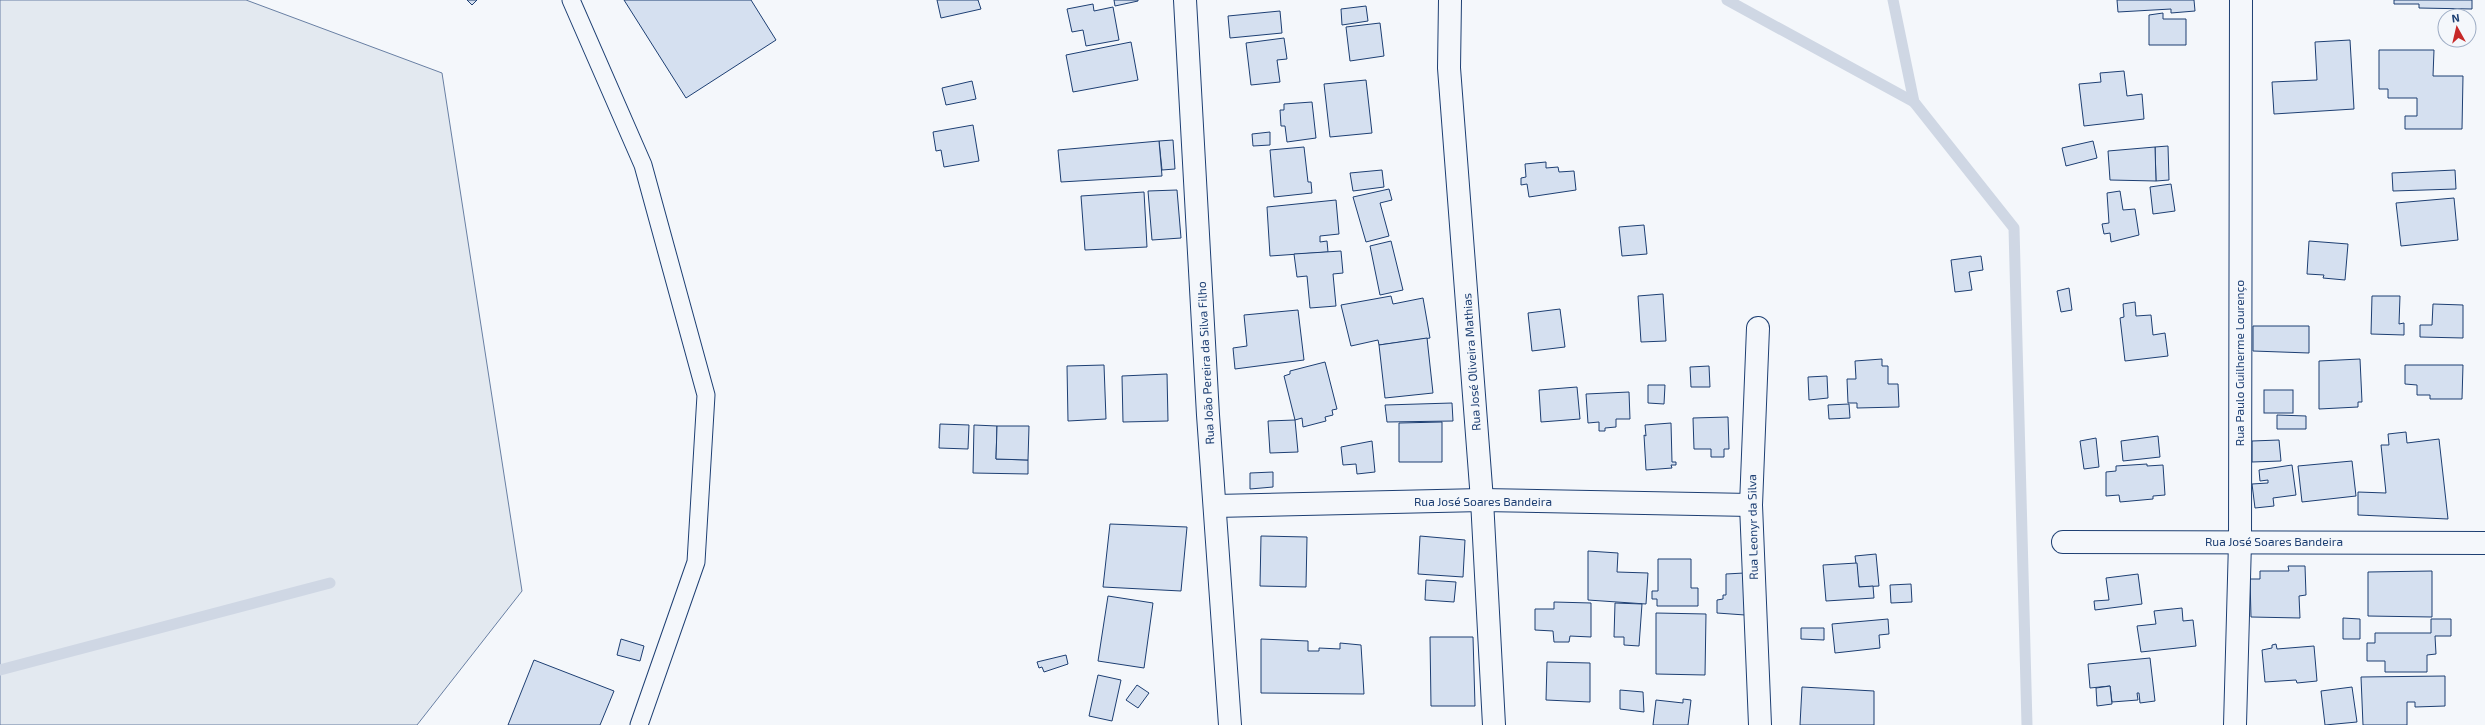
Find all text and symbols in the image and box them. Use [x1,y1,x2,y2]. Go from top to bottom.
north arrow [2437,8,2477,48]
text: N [2451,11,2460,25]
street label: Rua Paulo Guilherme Lourenço [2232,280,2247,446]
street label: Rua João Pereira da Silva Filho [1194,281,1216,445]
street label: Rua José Oliveira Mathias [1459,293,1483,431]
street label: Rua Leonyr da Silva [1744,474,1760,580]
street label: Rua José Soares Bandeira [1414,494,1552,508]
street label: Rua José Soares Bandeira [2205,534,2343,548]

